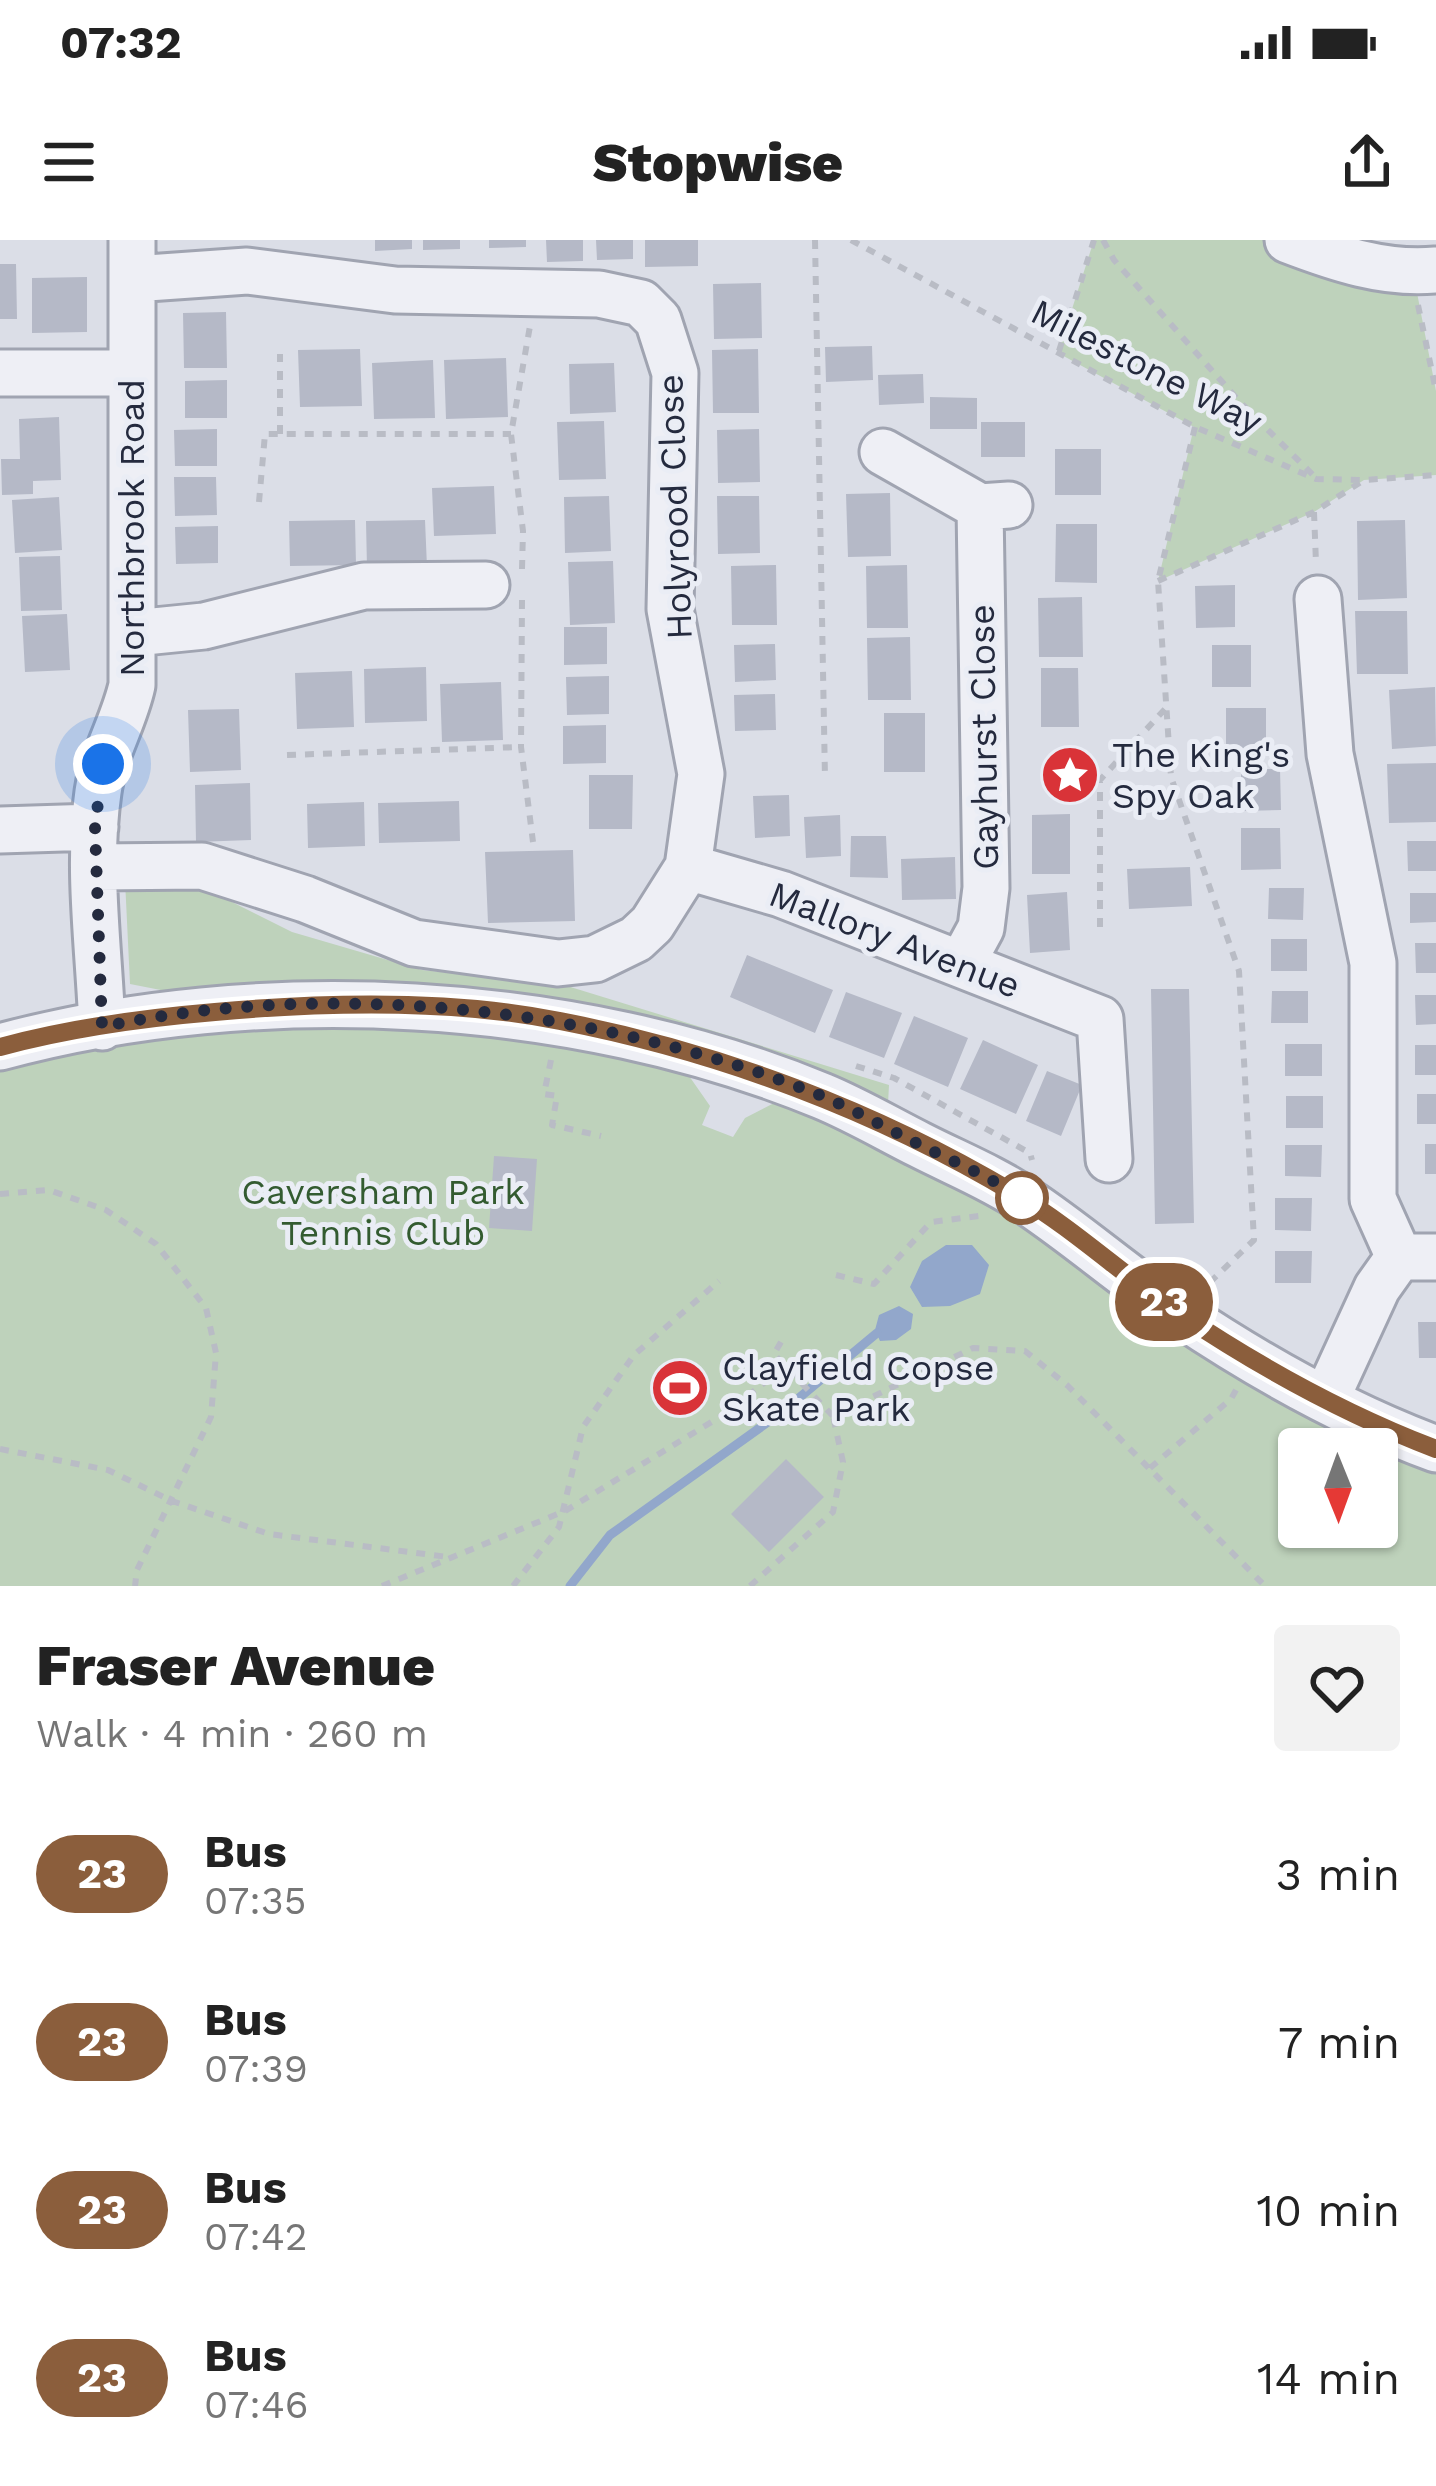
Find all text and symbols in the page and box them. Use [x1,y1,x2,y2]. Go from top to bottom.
text: 07:32 [60,16,181,69]
icon: menu [36,129,102,195]
icon: share [1334,129,1400,195]
text: Stopwise [593,131,843,194]
street label: Milestone Way [1024,291,1269,443]
street label: Holyrood Close [649,373,701,640]
street label: Northbrook Road [111,379,153,677]
street label: Gayhurst Close [961,604,1007,870]
your location [73,734,133,794]
place label: The King's Spy Oak [1112,734,1290,817]
place icon: The King's Spy Oak [1039,744,1101,806]
street label: Mallory Avenue [763,873,1026,1007]
park label: Caversham Park Tennis Club [241,1171,525,1254]
unlabelled marker [997,1173,1047,1223]
line badge: 23 [1110,1263,1218,1341]
text: 23 [1139,1277,1189,1326]
place label: Clayfield Copse Skate Park [722,1347,995,1430]
sports icon: Clayfield Copse Skate Park [649,1357,711,1419]
north arrow [1278,1428,1398,1548]
map controls [1278,1428,1398,1548]
button: heart [1274,1625,1400,1751]
text: Fraser Avenue [36,1632,435,1699]
text: Walk · 4 min · 260 m [36,1711,428,1756]
text: Bus [204,1825,287,1878]
text: 3 min [1276,1848,1400,1901]
text: 23 [77,1849,127,1898]
text: 07:35 [204,1878,306,1923]
text: Bus [204,1993,287,2046]
text: 7 min [1278,2016,1400,2069]
text: 23 [77,2017,127,2066]
text: 07:39 [204,2046,308,2091]
text: Bus [204,2161,287,2214]
text: 10 min [1256,2184,1400,2237]
text: 23 [77,2185,127,2234]
text: 07:42 [204,2214,307,2259]
text: Bus [204,2329,287,2382]
text: 14 min [1257,2352,1400,2405]
text: 23 [77,2353,127,2402]
text: 07:46 [204,2382,308,2427]

